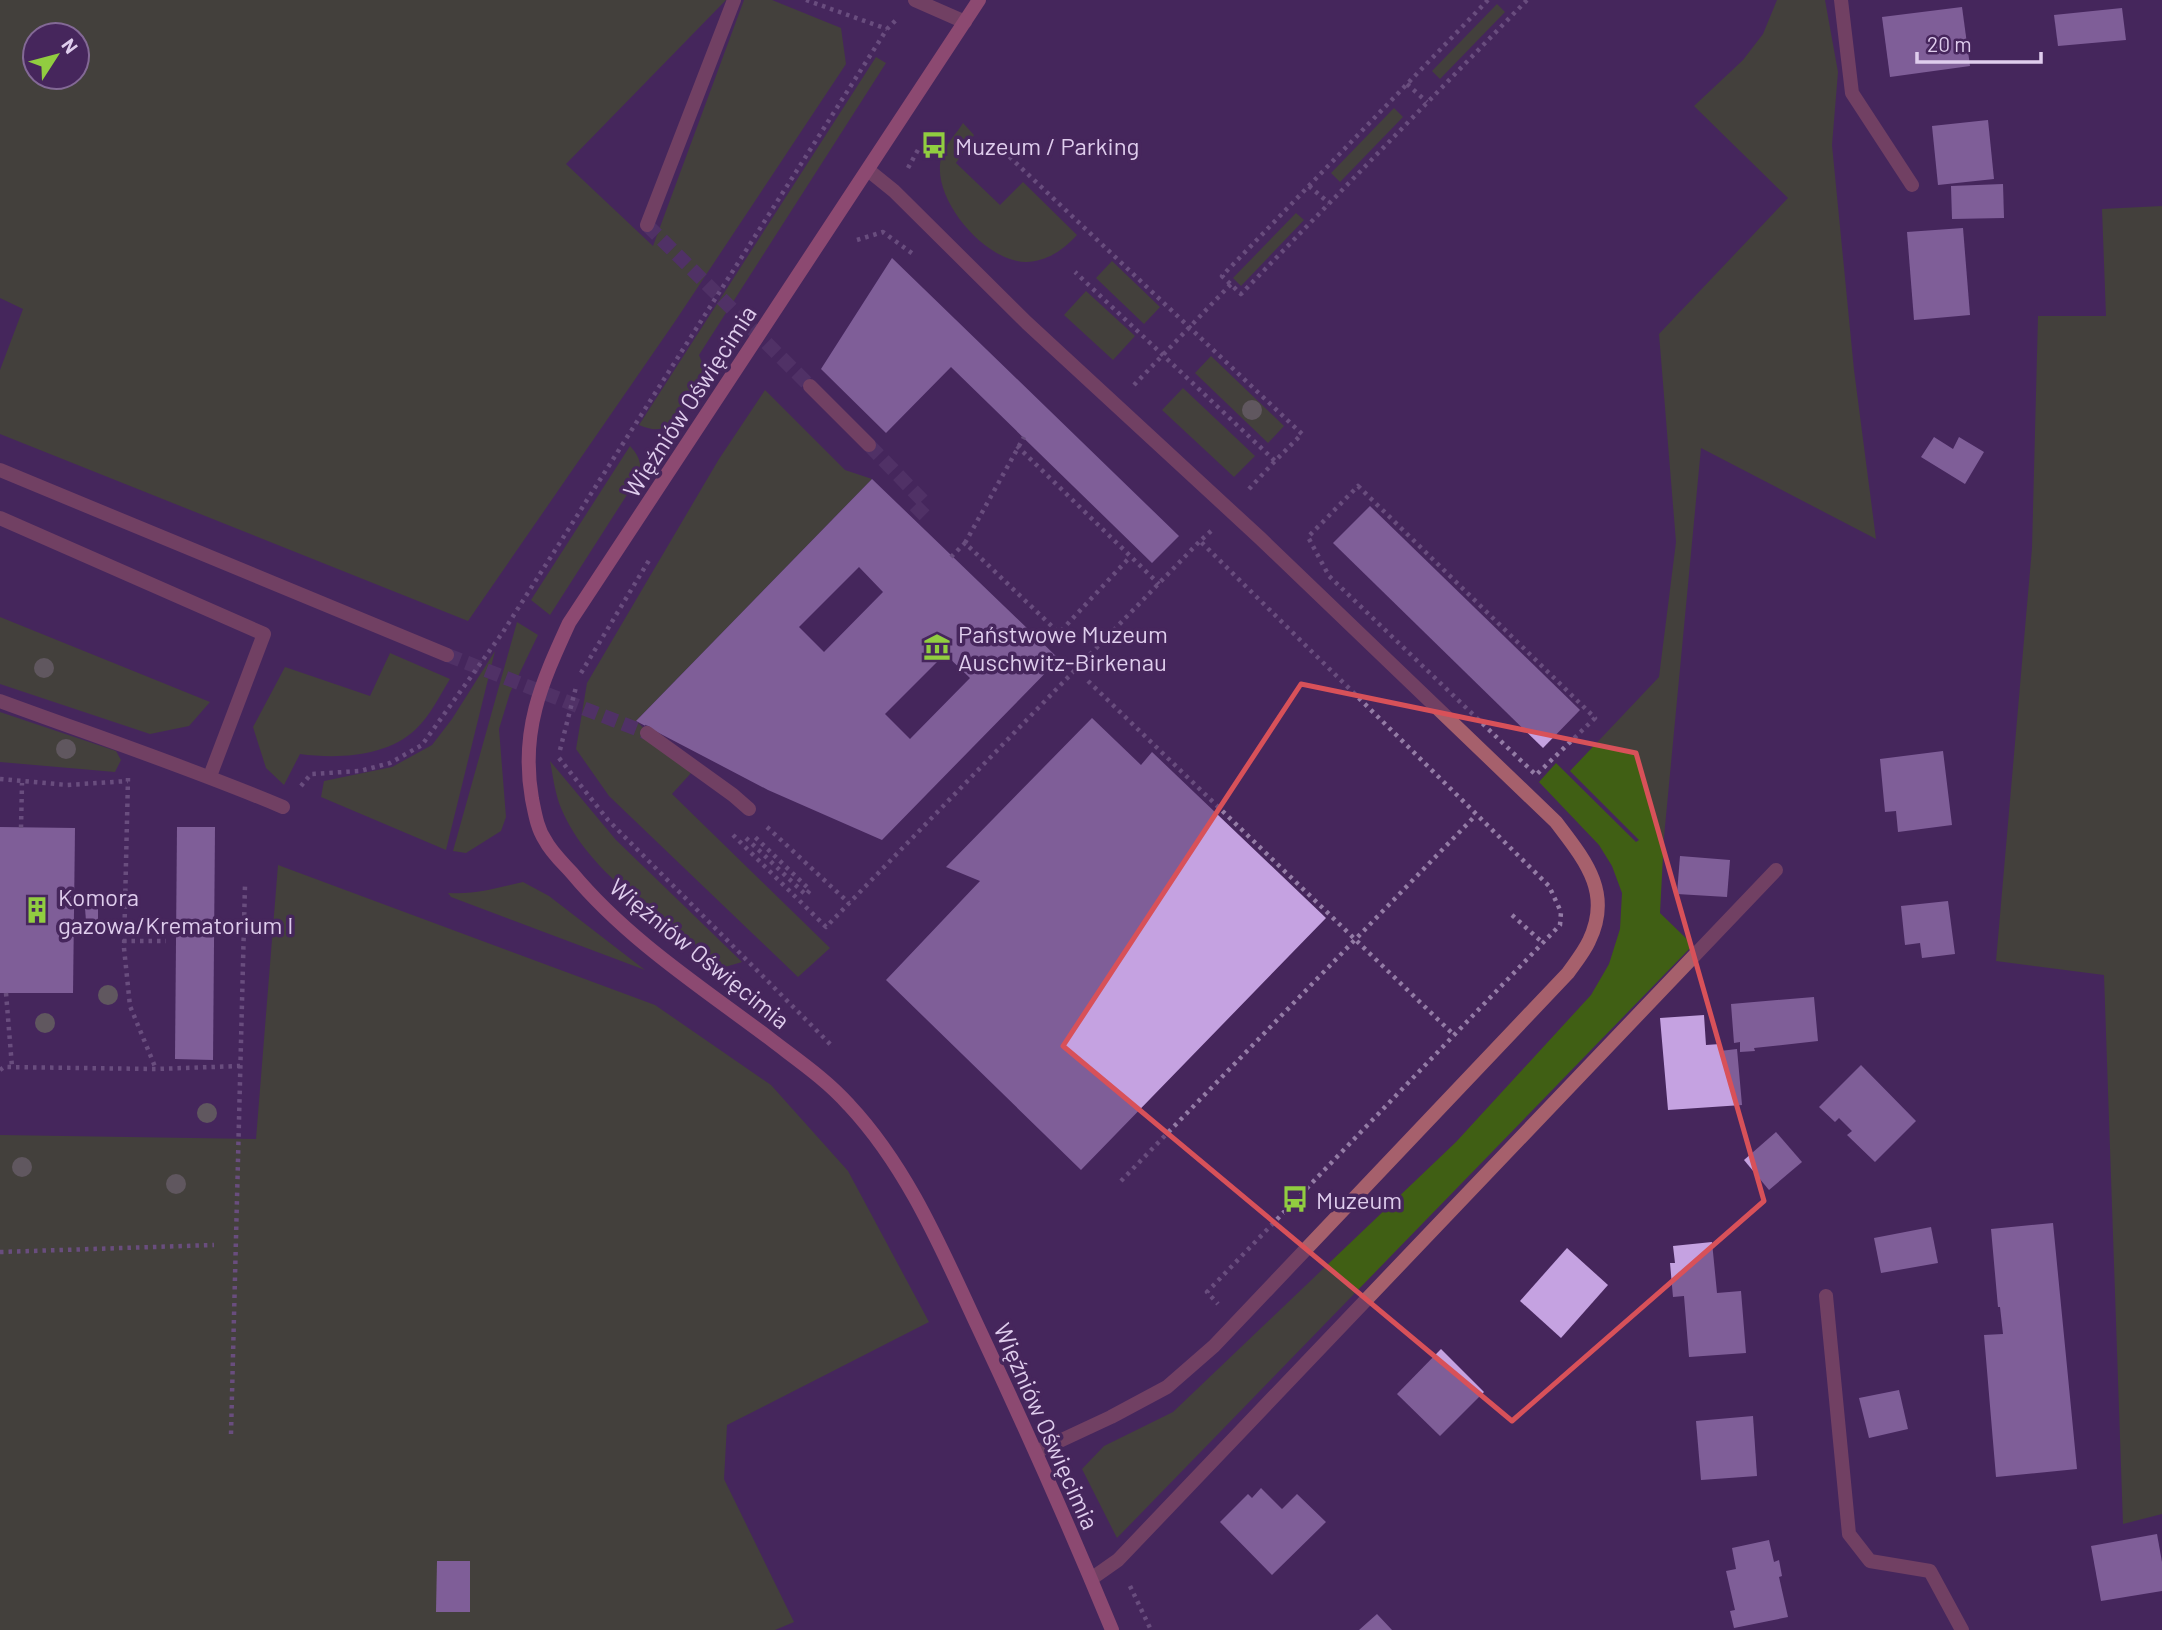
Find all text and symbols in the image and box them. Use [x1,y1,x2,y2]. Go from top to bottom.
north arrow [21,21,91,91]
scale bar [1917,21,2041,65]
text: 20 m [1927,31,1972,56]
text: N [57,34,83,58]
bus stop icon: Muzeum / Parking [919,130,949,160]
place label: Muzeum / Parking [955,131,1139,160]
street label: Więźniów Oświęcimia [616,300,762,502]
place label: Państwowe Muzeum Auschwitz-Birkenau [958,619,1168,676]
museum icon: Państwowe Muzeum Auschwitz-Birkenau [922,632,952,662]
street label: Więźniów Oświęcimia [604,872,796,1034]
place label: Komora gazowa/Krematorium I [58,882,293,939]
building icon: Komora gazowa/Krematorium I [22,895,52,925]
bus stop icon: Muzeum [1280,1184,1310,1214]
place label: Muzeum [1316,1185,1402,1214]
street label: Więźniów Oświęcimia [988,1318,1106,1534]

